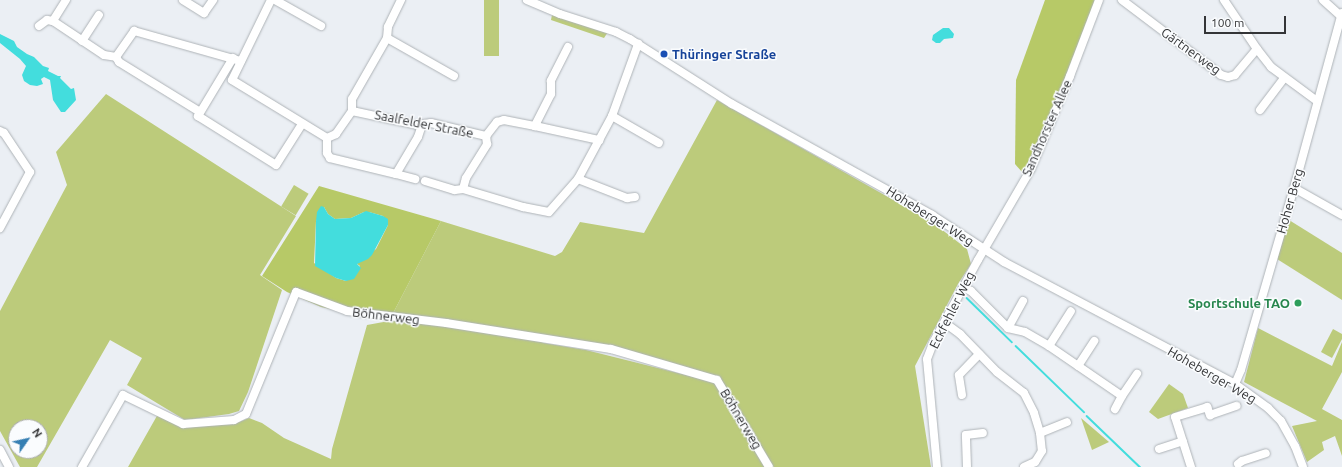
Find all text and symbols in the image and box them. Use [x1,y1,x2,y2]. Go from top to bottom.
scale bar [1206,8,1288,34]
text: 100 m [1211,16,1244,29]
street label: Gärtnerweg [1158,24,1224,78]
place label: Thüringer Straße [672,46,776,62]
marker: Thüringer Straße [659,49,669,59]
street label: Sandhorster Allee [1019,77,1075,179]
street label: Saalfelder Straße [373,107,475,141]
street label: Hoher Berg [1273,167,1307,235]
street label: Hoheberger Weg [883,183,977,249]
street label: Eckfehler Weg [926,269,978,351]
place label: Sportschule TAO [1188,295,1290,311]
marker: Sportschule TAO [1293,298,1303,308]
street label: Böhnerweg [351,304,421,328]
street label: Hoheberger Weg [1165,343,1259,407]
street label: Böhnerweg [717,386,765,452]
north arrow [8,419,48,459]
text: N [30,426,44,440]

